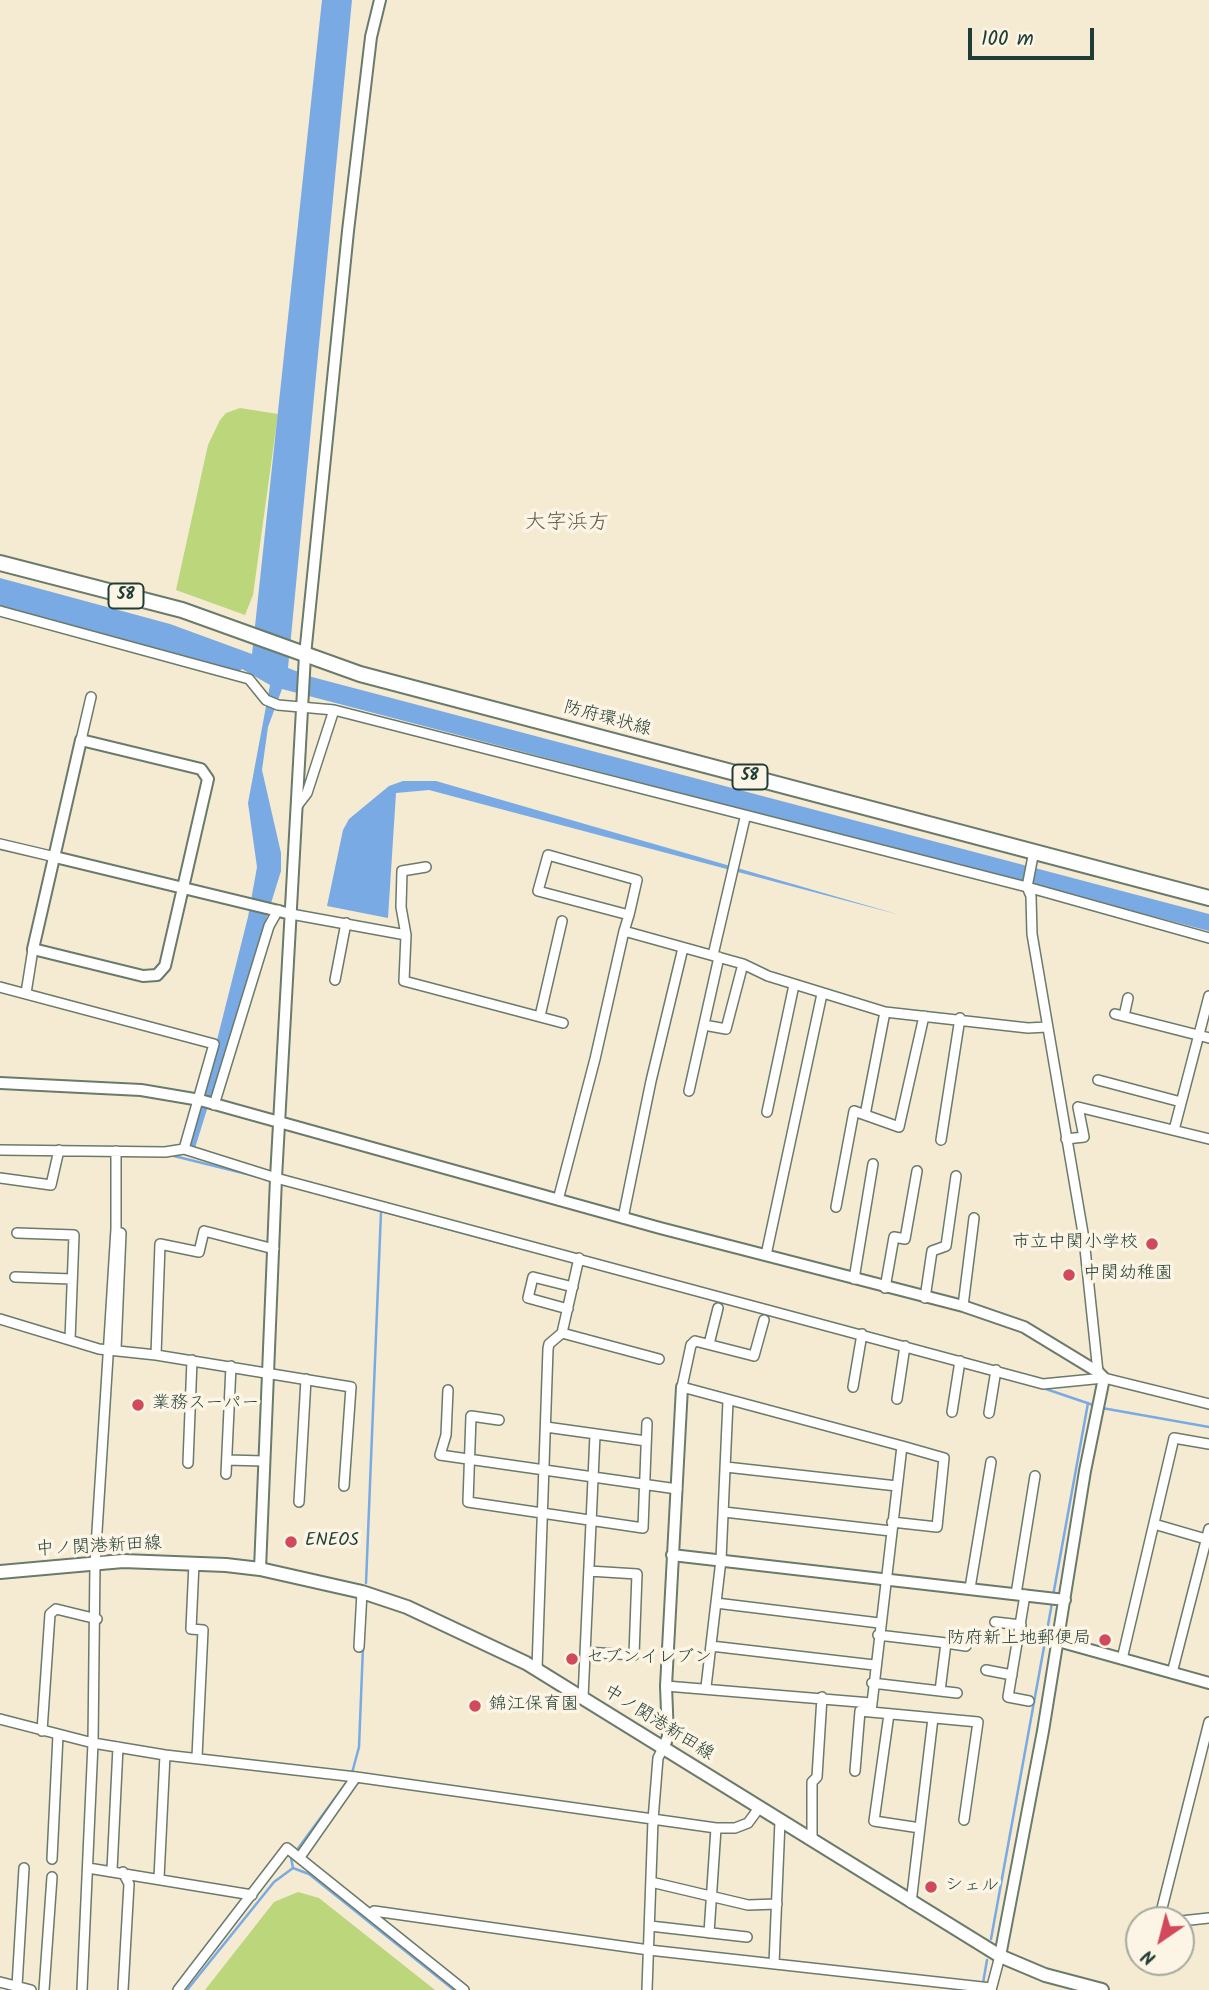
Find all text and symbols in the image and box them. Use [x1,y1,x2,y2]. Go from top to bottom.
scale bar [971,14,1097,58]
text: 100 m [981,23,1034,56]
district label: 大字浜方 [525,511,609,537]
road number: 58 [108,583,144,608]
street label: 防府環状線 [561,698,653,742]
road number: 58 [732,764,768,790]
place label: 市立中関小学校 [1012,1233,1138,1255]
marker: 市立中関小学校 [1144,1236,1160,1252]
place label: 中関幼稚園 [1083,1264,1173,1286]
marker: 中関幼稚園 [1061,1267,1077,1283]
place label: 業務スーパー [152,1394,259,1416]
marker: 業務スーパー [130,1397,146,1413]
place label: ENEOS [305,1531,359,1553]
street label: 中ノ関港新田線 [36,1534,162,1562]
marker: ENEOS [283,1534,299,1550]
place label: 防府新上地郵便局 [947,1629,1091,1651]
marker: 防府新上地郵便局 [1097,1632,1113,1648]
place label: セブンイレブン [586,1648,712,1670]
marker: セブンイレブン [564,1651,580,1667]
street label: 中ノ関港新田線 [599,1681,717,1767]
place label: 錦江保育園 [489,1695,579,1717]
marker: 錦江保育園 [467,1698,483,1714]
place label: シェル [945,1876,999,1898]
marker: シェル [923,1879,939,1895]
north arrow [1125,1906,1195,1976]
text: N [1136,1941,1163,1972]

